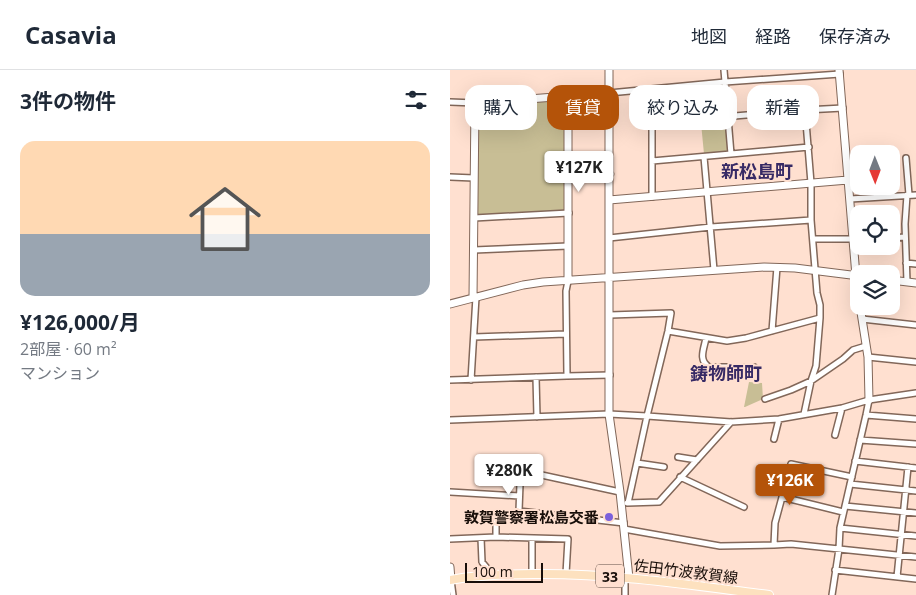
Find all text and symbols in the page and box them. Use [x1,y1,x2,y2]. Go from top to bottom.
text: Casavia [25,18,117,51]
text: 地図 [691,24,727,48]
text: 経路 [755,24,791,48]
text: 保存済み [819,24,891,48]
chip: 購入 [465,85,537,130]
chip: 賃貸 [547,85,619,130]
chip: 絞り込み [629,85,737,130]
chip: 新着 [747,85,819,130]
icon: filters [402,86,430,114]
text: 3件の物件 [20,87,116,115]
north arrow [850,145,900,195]
map controls [850,145,900,315]
pin: ¥127K [544,150,614,193]
text: ¥127K [555,156,603,178]
district label: 新松島町 [721,159,793,183]
icon: home [180,174,270,264]
button: locate [850,205,900,255]
button: layers [850,265,900,315]
text: ¥126,000/月 [20,308,140,336]
text: 2部屋 · 60 m² [20,338,117,360]
district label: 鋳物師町 [690,361,762,385]
text: マンション [20,362,100,384]
pin: ¥280K [474,454,544,496]
text: ¥280K [485,459,533,481]
pin: ¥126K [755,464,825,506]
text: ¥126K [766,469,814,491]
place label: 敦賀警察署松島交番 [464,507,599,527]
marker: 敦賀警察署松島交番 [603,511,615,523]
street label: 佐田竹波敦賀線 [633,555,739,587]
scale bar [465,560,542,583]
text: 100 m [472,562,513,581]
road number: 33 [596,564,624,588]

